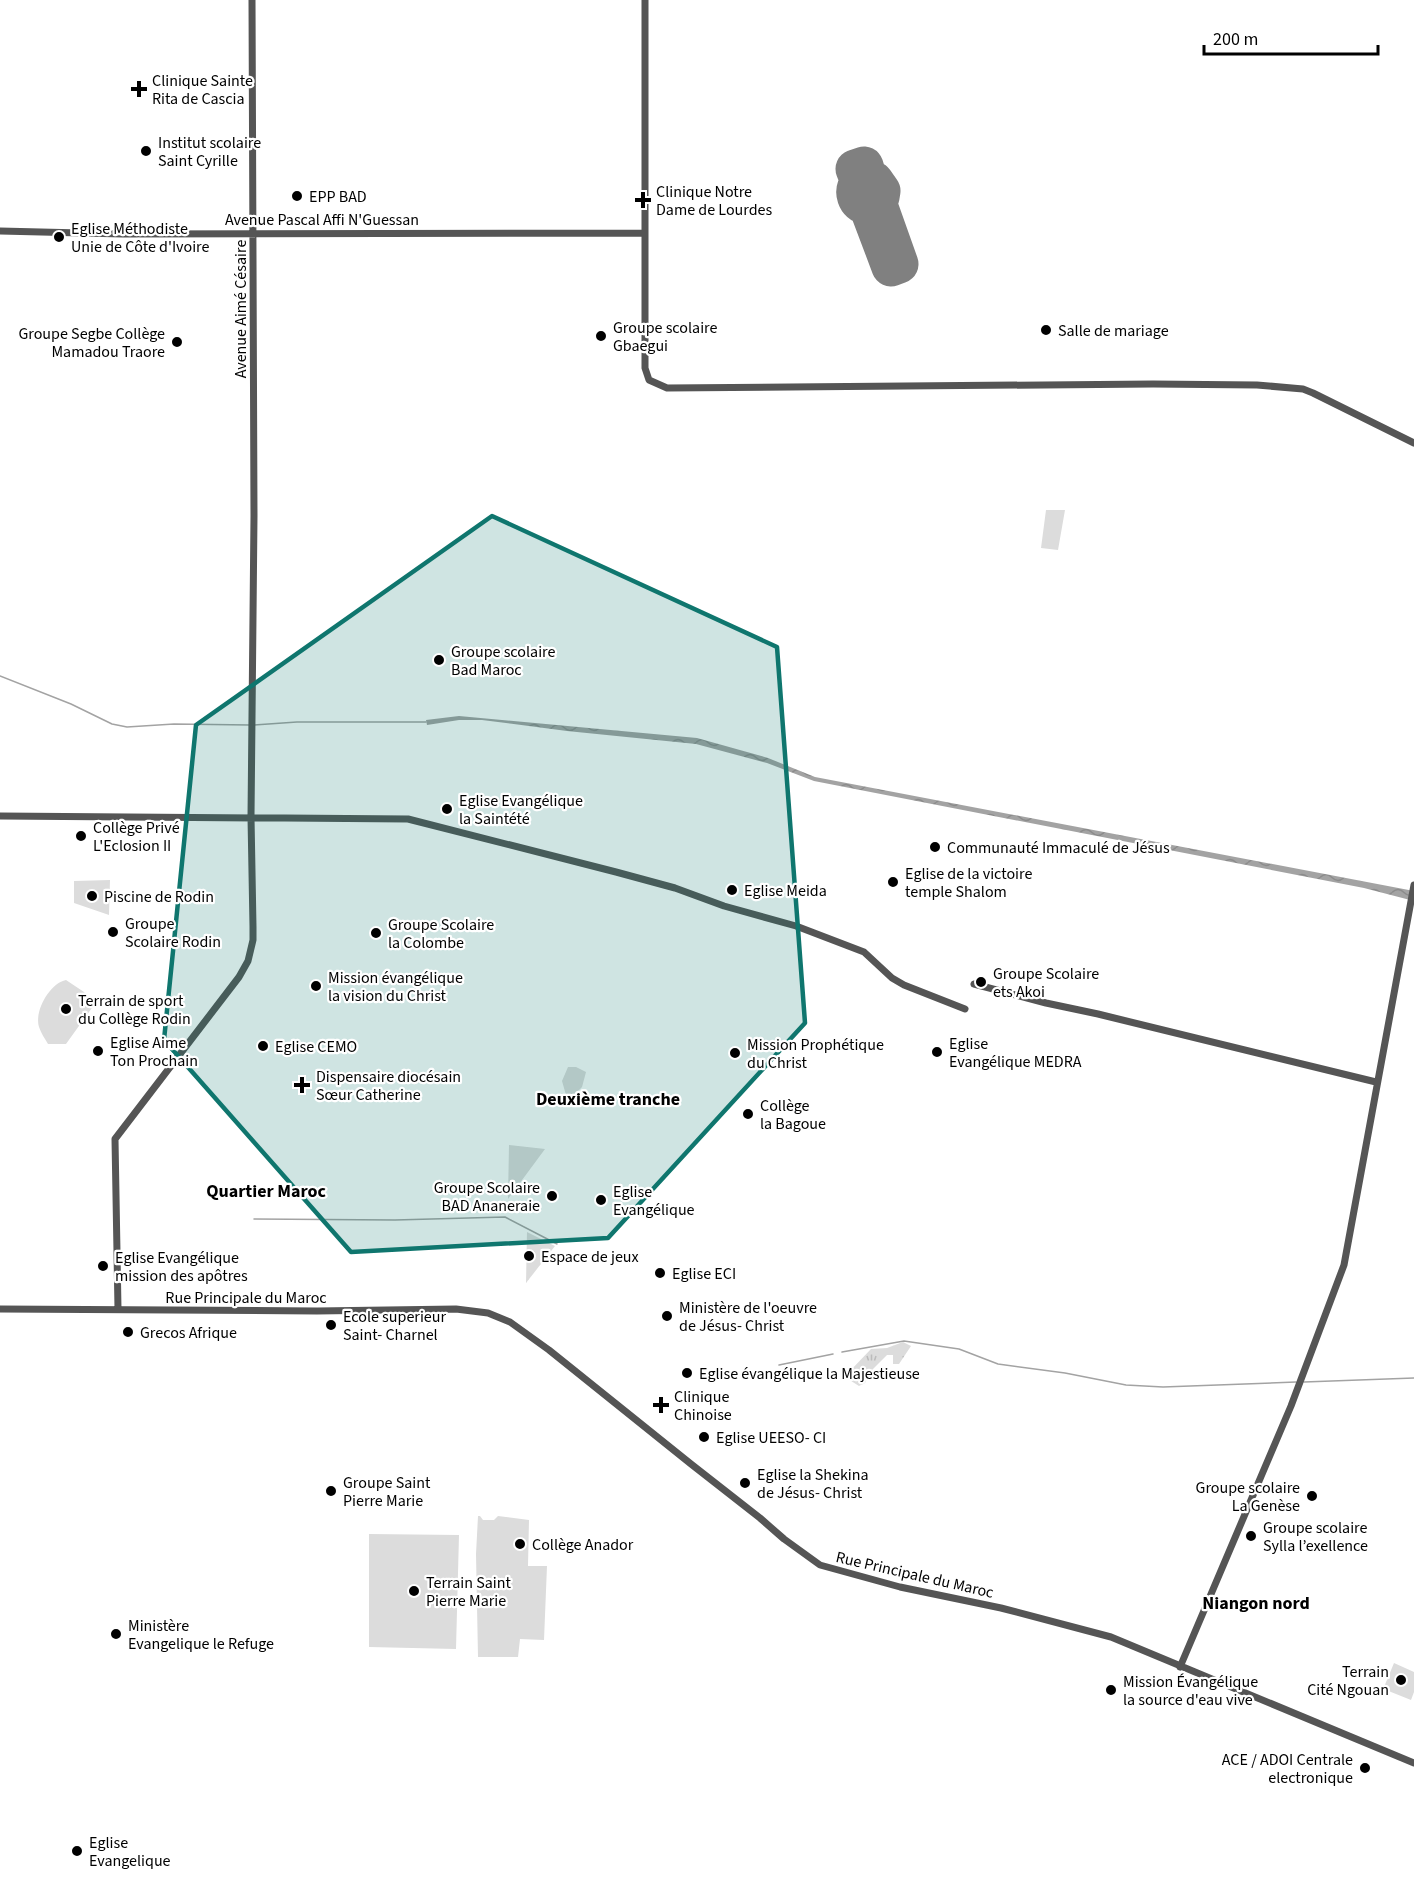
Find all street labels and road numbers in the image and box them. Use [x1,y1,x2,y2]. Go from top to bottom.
street label: Avenue Pascal Affi N'Guessan [225,209,419,231]
street label: Avenue Aimé Césaire [230,240,252,378]
street label: Rue Principale du Maroc [165,1287,327,1309]
street label: Rue Principale du Maroc [834,1546,996,1604]

